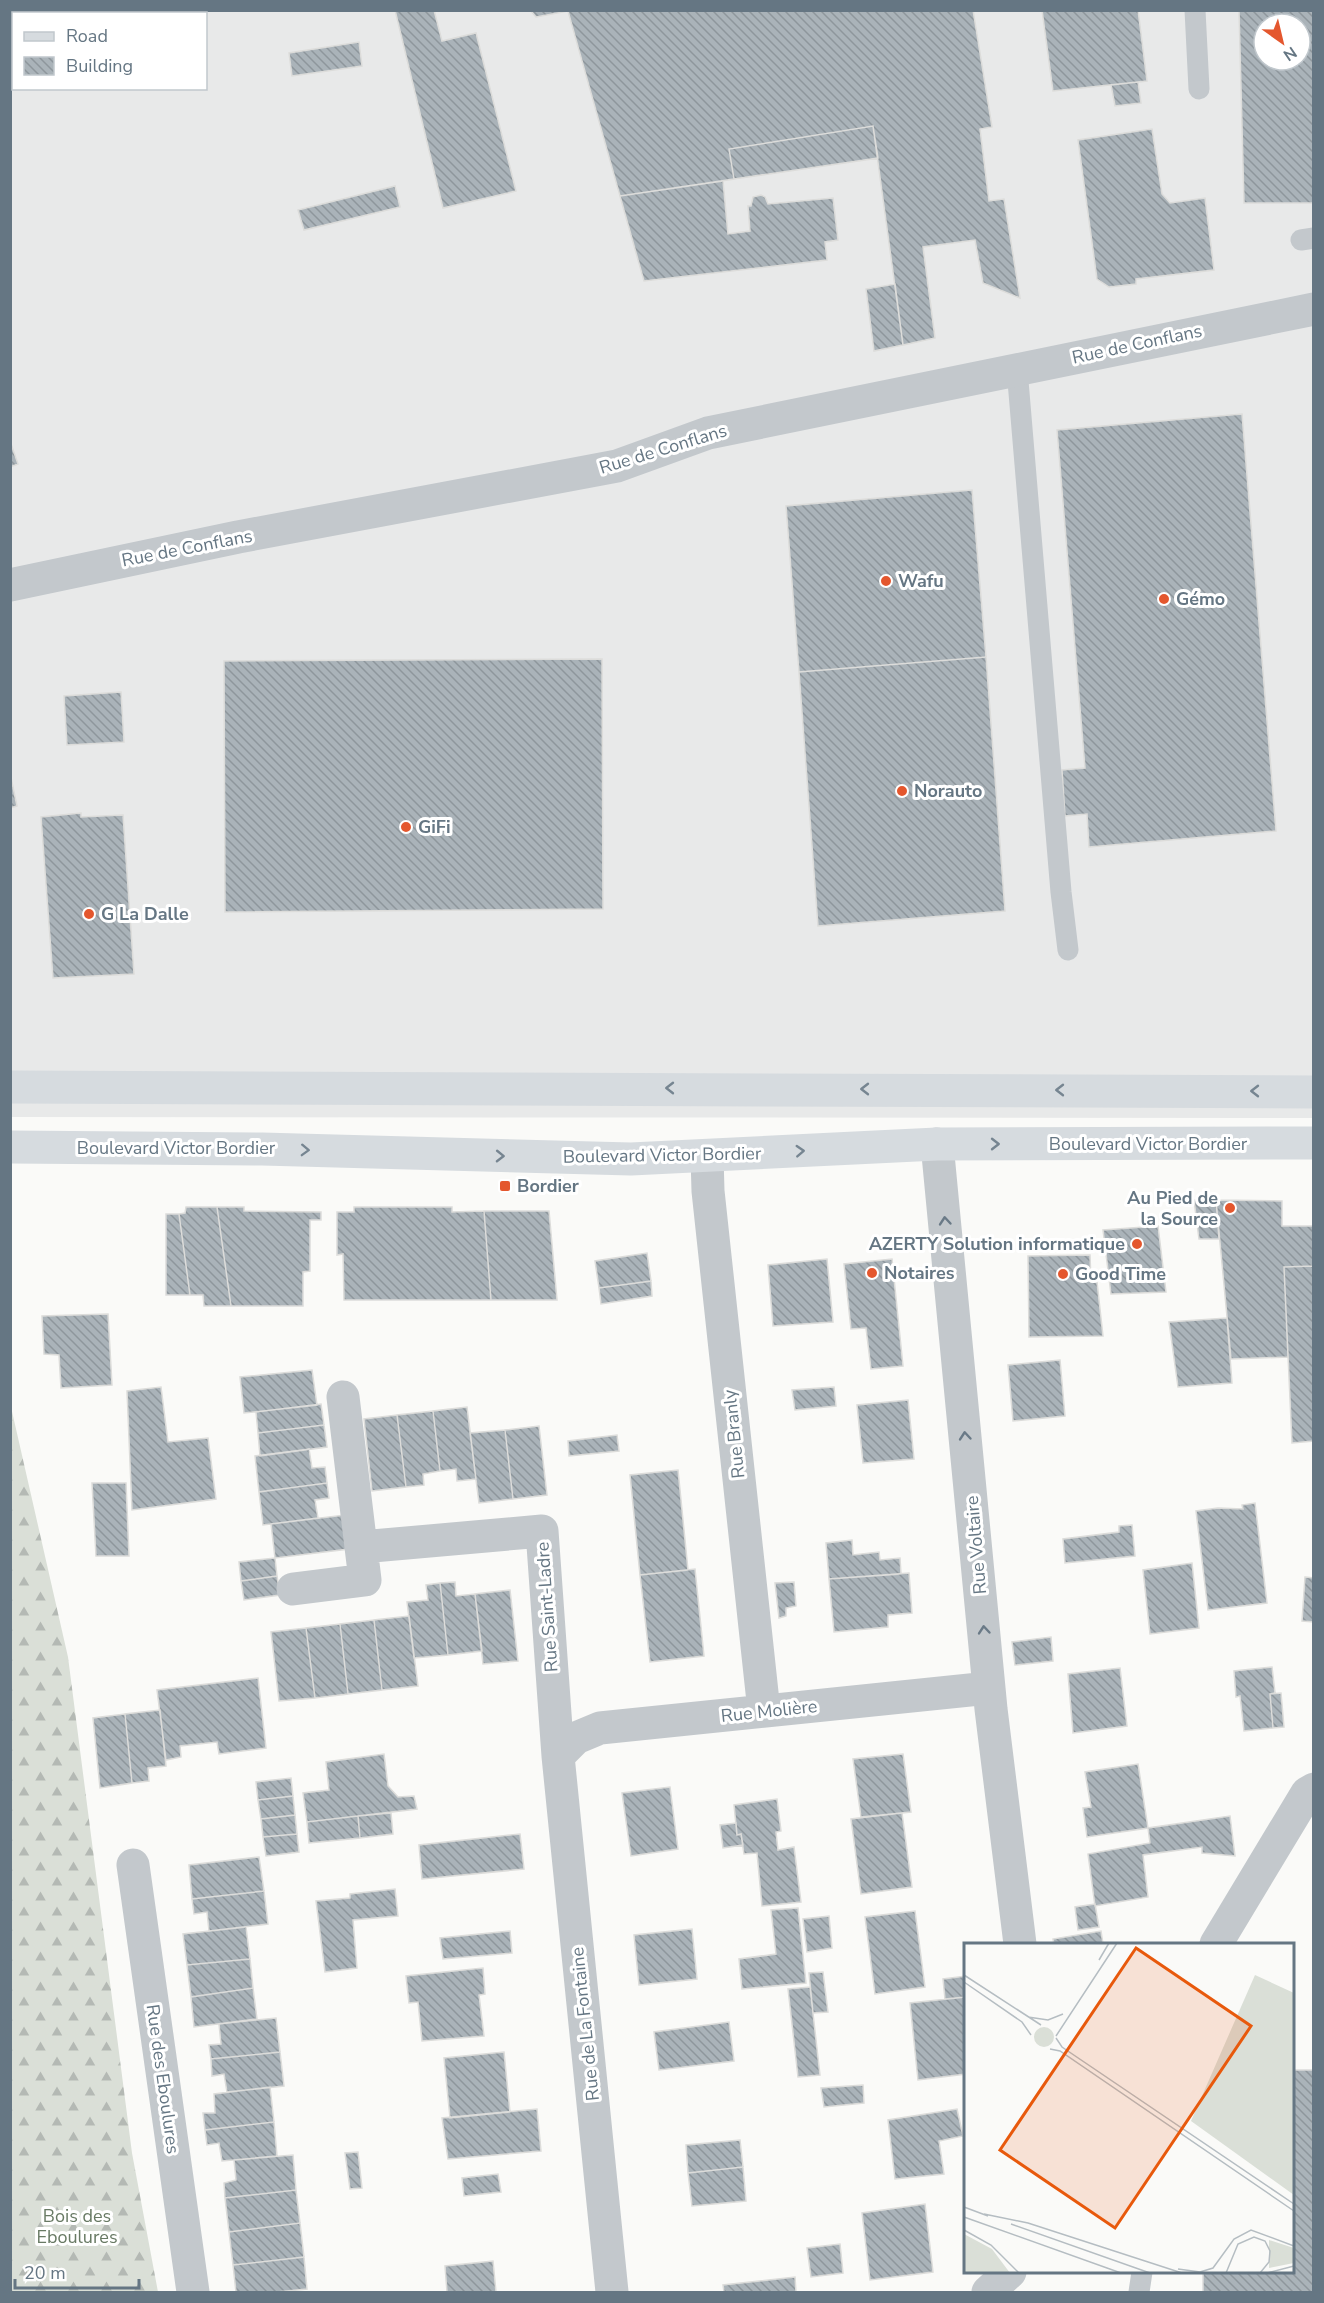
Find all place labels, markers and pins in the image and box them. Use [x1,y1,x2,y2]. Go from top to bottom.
place label: Wafu [898,569,944,593]
marker: Wafu [879,574,893,588]
place label: Gémo [1176,587,1225,611]
marker: Gémo [1157,592,1171,606]
place label: Norauto [914,779,982,803]
marker: Norauto [895,784,909,798]
place label: GiFi [418,815,451,839]
marker: GiFi [399,820,413,834]
place label: G La Dalle [101,902,189,926]
marker: G La Dalle [82,907,96,921]
place label: Bordier [517,1174,579,1198]
marker: Bordier [498,1179,512,1193]
place label: Au Pied de la Source [1127,1186,1218,1231]
marker: Au Pied de la Source [1223,1201,1237,1215]
place label: AZERTY Solution informatique [869,1232,1125,1256]
marker: AZERTY Solution informatique [1130,1237,1144,1251]
place label: Notaires [884,1261,955,1285]
place label: Good Time [1075,1262,1166,1286]
marker: Notaires [865,1266,879,1280]
marker: Good Time [1056,1267,1070,1281]

